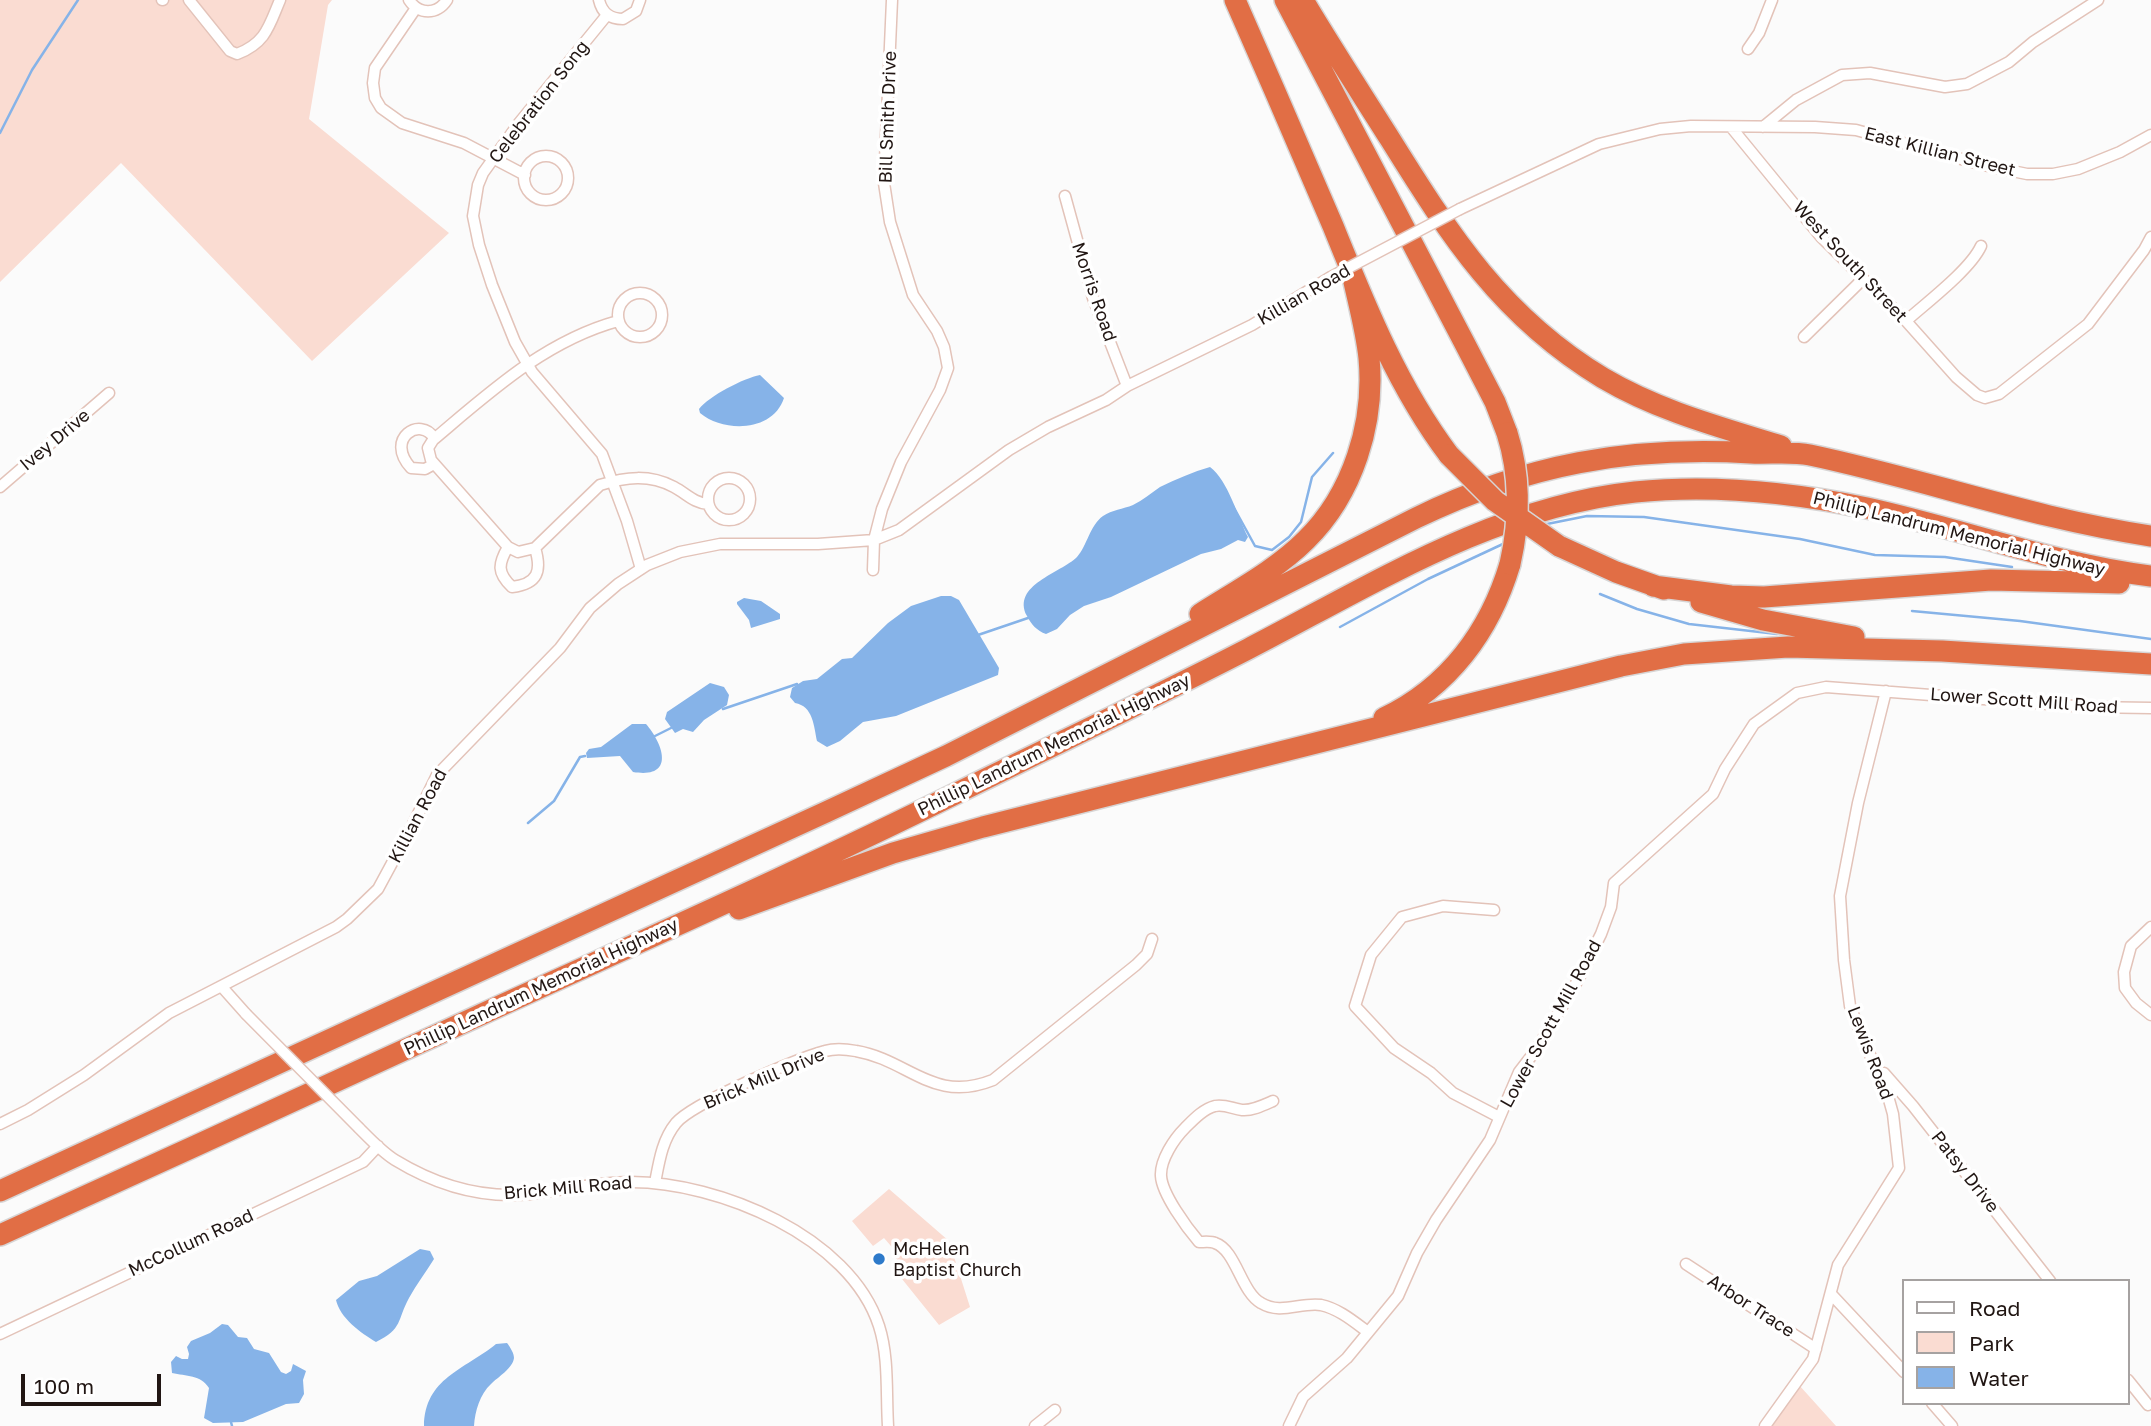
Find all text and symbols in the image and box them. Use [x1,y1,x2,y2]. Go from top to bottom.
street label: Celebration Song [484,36,594,168]
street label: Bill Smith Drive [875,50,901,184]
street label: East Killian Street [1862,123,2018,181]
street label: West South Street [1788,197,1912,327]
street label: Morris Road [1067,240,1121,344]
street label: Killian Road [1254,260,1354,330]
street label: Ivey Drive [16,405,94,475]
street label: Phillip Landrum Memorial Highway [1811,487,2107,581]
street label: Phillip Landrum Memorial Highway [914,669,1194,821]
street label: Lower Scott Mill Road [1929,684,2119,718]
street label: Killian Road [384,765,452,867]
street label: Phillip Landrum Memorial Highway [400,914,682,1060]
street label: Lower Scott Mill Road [1496,936,1606,1112]
street label: Lewis Road [1842,1003,1898,1103]
street label: Brick Mill Drive [700,1044,828,1114]
street label: Patsy Drive [1926,1127,2004,1217]
street label: Brick Mill Road [503,1172,633,1204]
street label: McCollum Road [125,1205,257,1281]
place label: McHelen Baptist Church [893,1238,1021,1280]
marker: McHelen Baptist Church [871,1251,887,1267]
street label: Arbor Trace [1703,1270,1799,1342]
legend [1902,1279,2130,1405]
text: Road [1969,1295,2020,1321]
text: Park [1969,1330,2014,1356]
scale bar [24,1360,164,1404]
text: Water [1969,1365,2029,1391]
text: 100 m [34,1373,94,1399]

